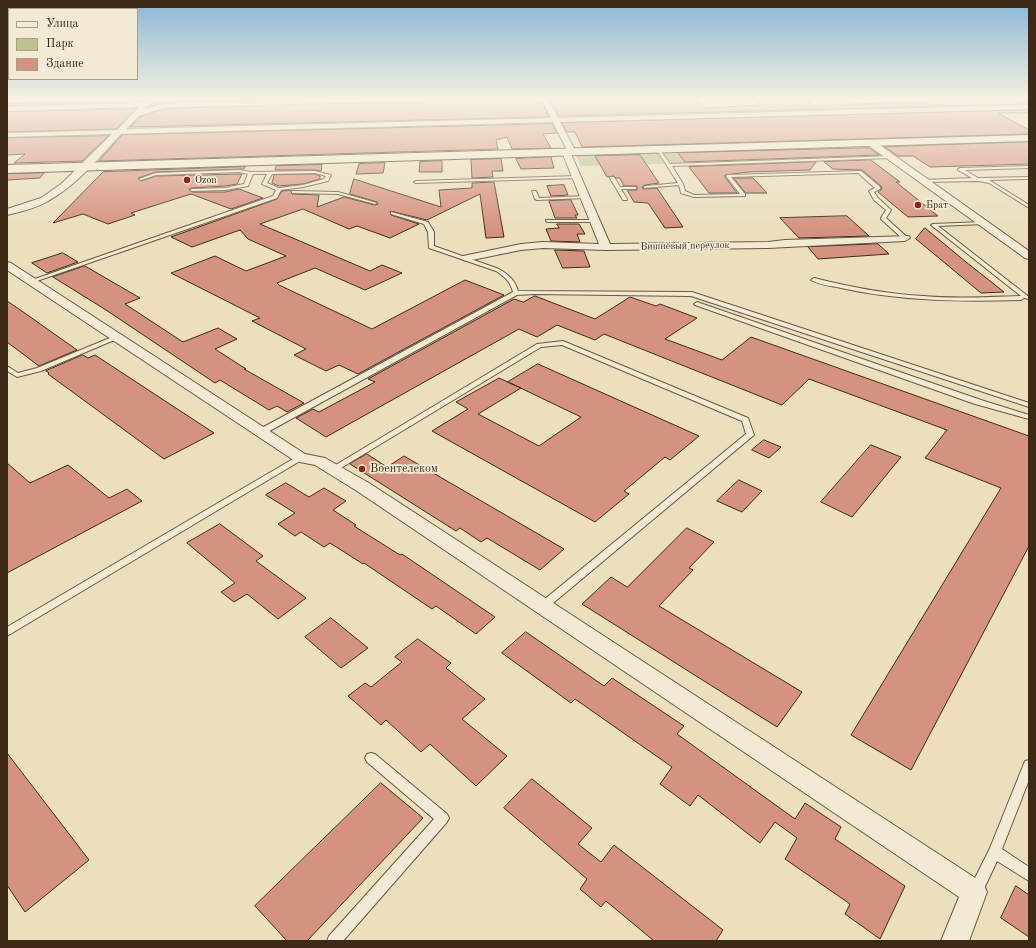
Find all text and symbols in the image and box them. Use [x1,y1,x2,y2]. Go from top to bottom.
legend [8,8,138,80]
text: Улица [46,18,79,30]
text: Парк [46,38,74,50]
text: Здание [46,58,84,70]
place label: Ozon [195,174,217,186]
marker: Ozon [182,175,192,185]
place label: Брат [926,199,948,211]
marker: Брат [913,200,923,210]
street label: Вишнёвый переулок [640,239,730,253]
place label: Воентелеком [370,462,438,476]
marker: Воентелеком [357,464,367,474]

